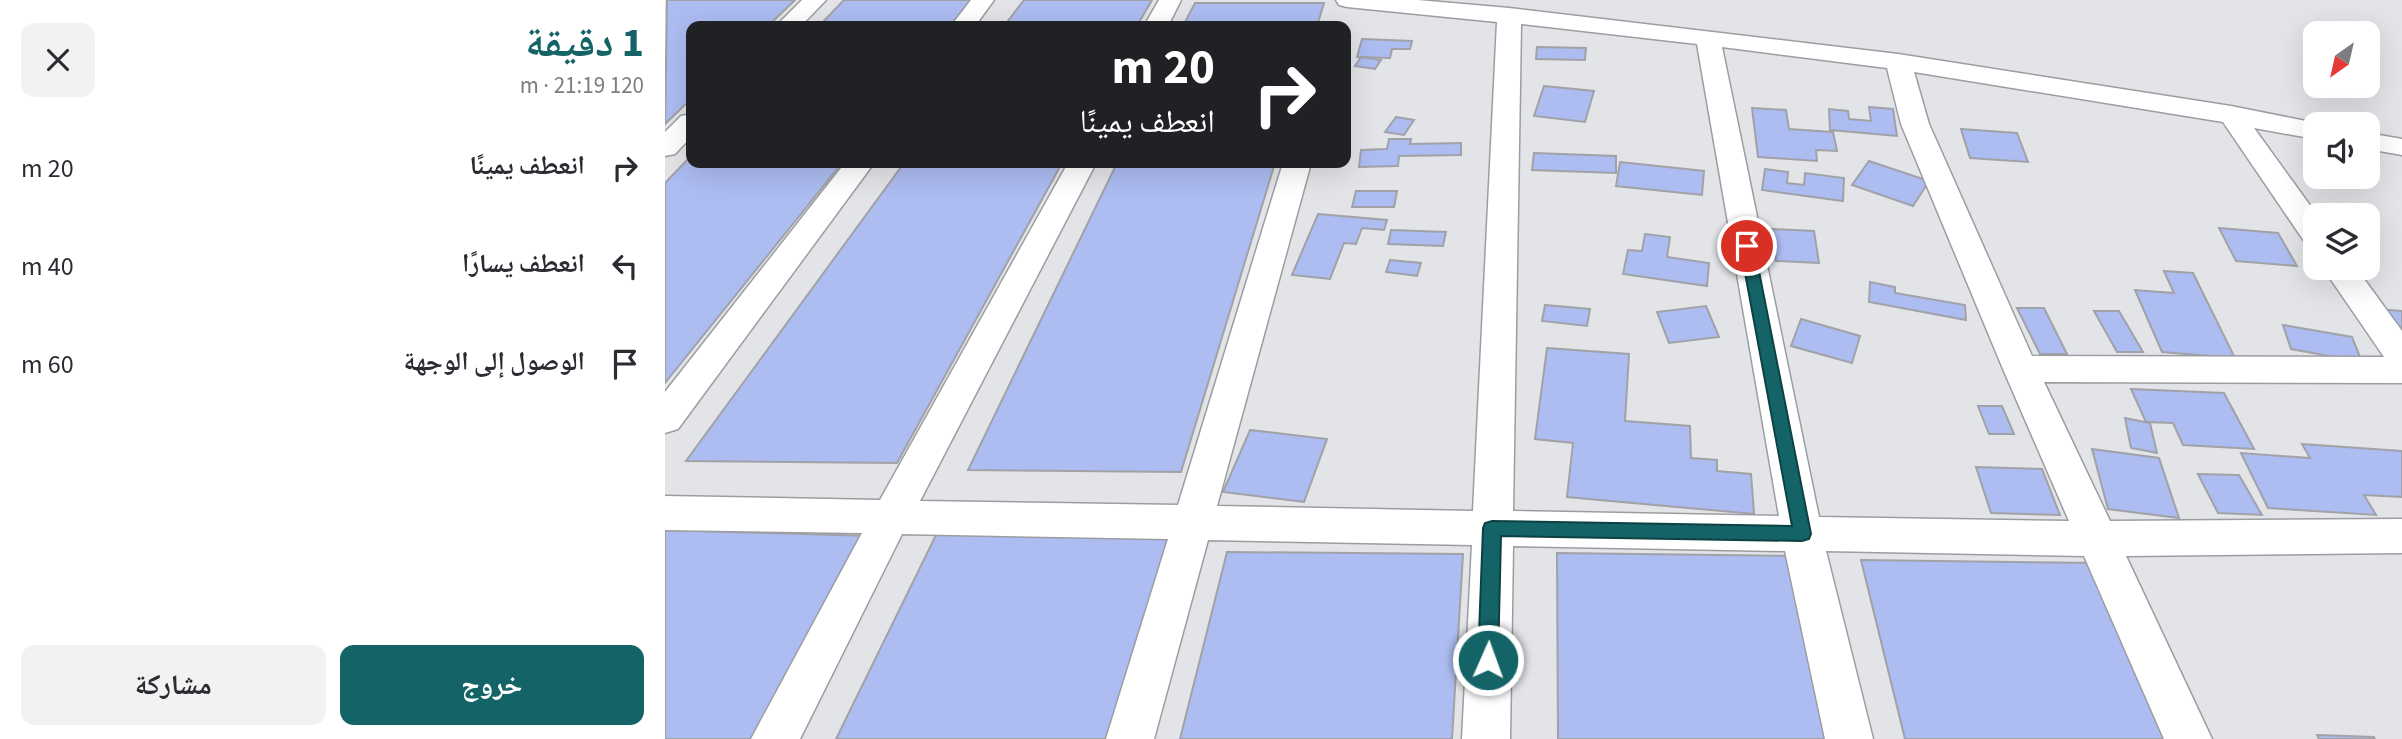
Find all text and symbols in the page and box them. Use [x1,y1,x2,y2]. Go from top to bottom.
text: 1 دقيقة [525,13,644,73]
north arrow [2303,21,2380,98]
map controls [2303,21,2380,280]
button: close [21,23,95,97]
text: 20 m [1111,33,1215,103]
icon: right [1239,49,1330,140]
text: 120 m · 21:19 [520,69,644,102]
text: انعطف يمينًا [1080,99,1215,145]
button: sound [2303,112,2380,189]
text: انعطف يمينًا [470,147,585,184]
icon: right [606,149,644,187]
text: 20 m [21,150,74,187]
button: layers [2303,203,2380,280]
pin [1717,216,1777,276]
icon: arrive [1728,227,1766,265]
text: انعطف يسارًا [462,245,585,282]
icon: left [606,247,644,285]
text: 40 m [21,248,74,285]
text: الوصول إلى الوجهة [404,343,585,380]
icon: arrive [606,345,644,383]
text: 60 m [21,346,74,383]
position arrow [1451,623,1525,697]
button: مشاركة [21,645,326,725]
button: خروج [340,645,644,725]

